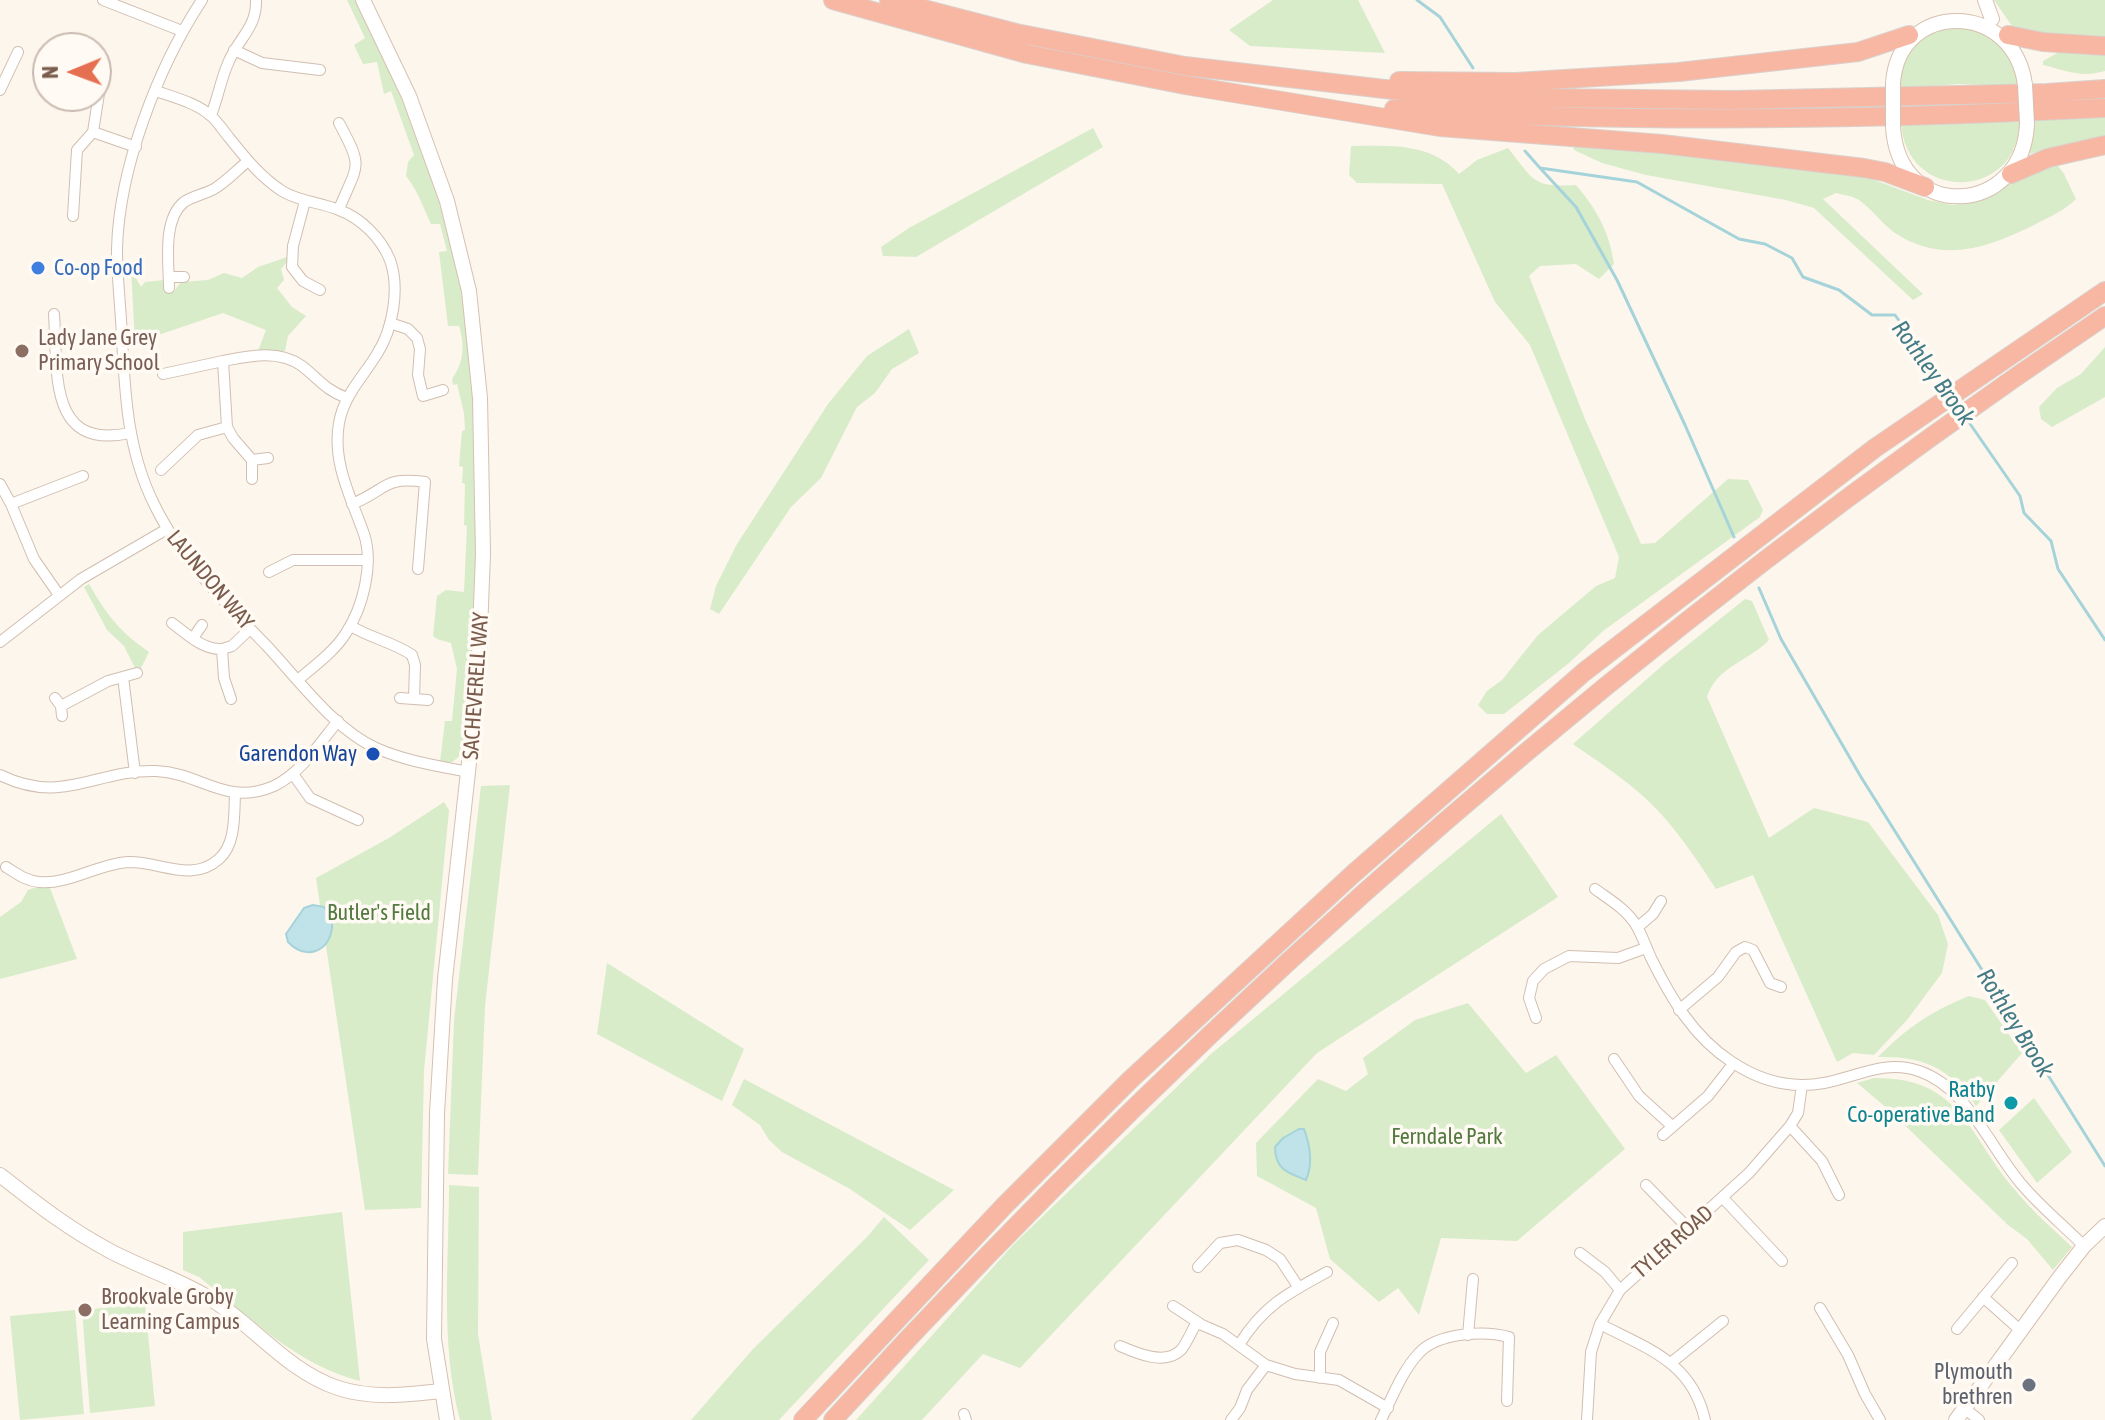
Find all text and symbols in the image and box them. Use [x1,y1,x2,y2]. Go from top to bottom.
north arrow [32,32,112,112]
text: N [37,66,63,79]
place label: Co-op Food [54,255,143,281]
marker: Co-op Food [29,259,47,277]
water label: Rothley Brook [1885,315,1981,431]
place label: Lady Jane Grey Primary School [38,325,160,376]
marker: Lady Jane Grey Primary School [13,342,31,360]
street label: LAUNDON WAY [161,525,259,635]
street label: SACHEVERELL WAY [458,611,494,761]
place label: Garendon Way [239,741,357,767]
marker: Garendon Way [364,745,382,763]
park label: Butler's Field [327,900,431,926]
water label: Rothley Brook [1970,963,2060,1083]
place label: Ratby Co-operative Band [1847,1077,1995,1128]
marker: Ratby Co-operative Band [2002,1094,2020,1112]
park label: Ferndale Park [1391,1124,1503,1150]
street label: TYLER ROAD [1627,1200,1719,1284]
place label: Brookvale Groby Learning Campus [101,1284,240,1336]
marker: Brookvale Groby Learning Campus [76,1301,94,1319]
place label: Plymouth brethren [1934,1359,2013,1410]
marker: Plymouth brethren [2020,1376,2038,1394]

